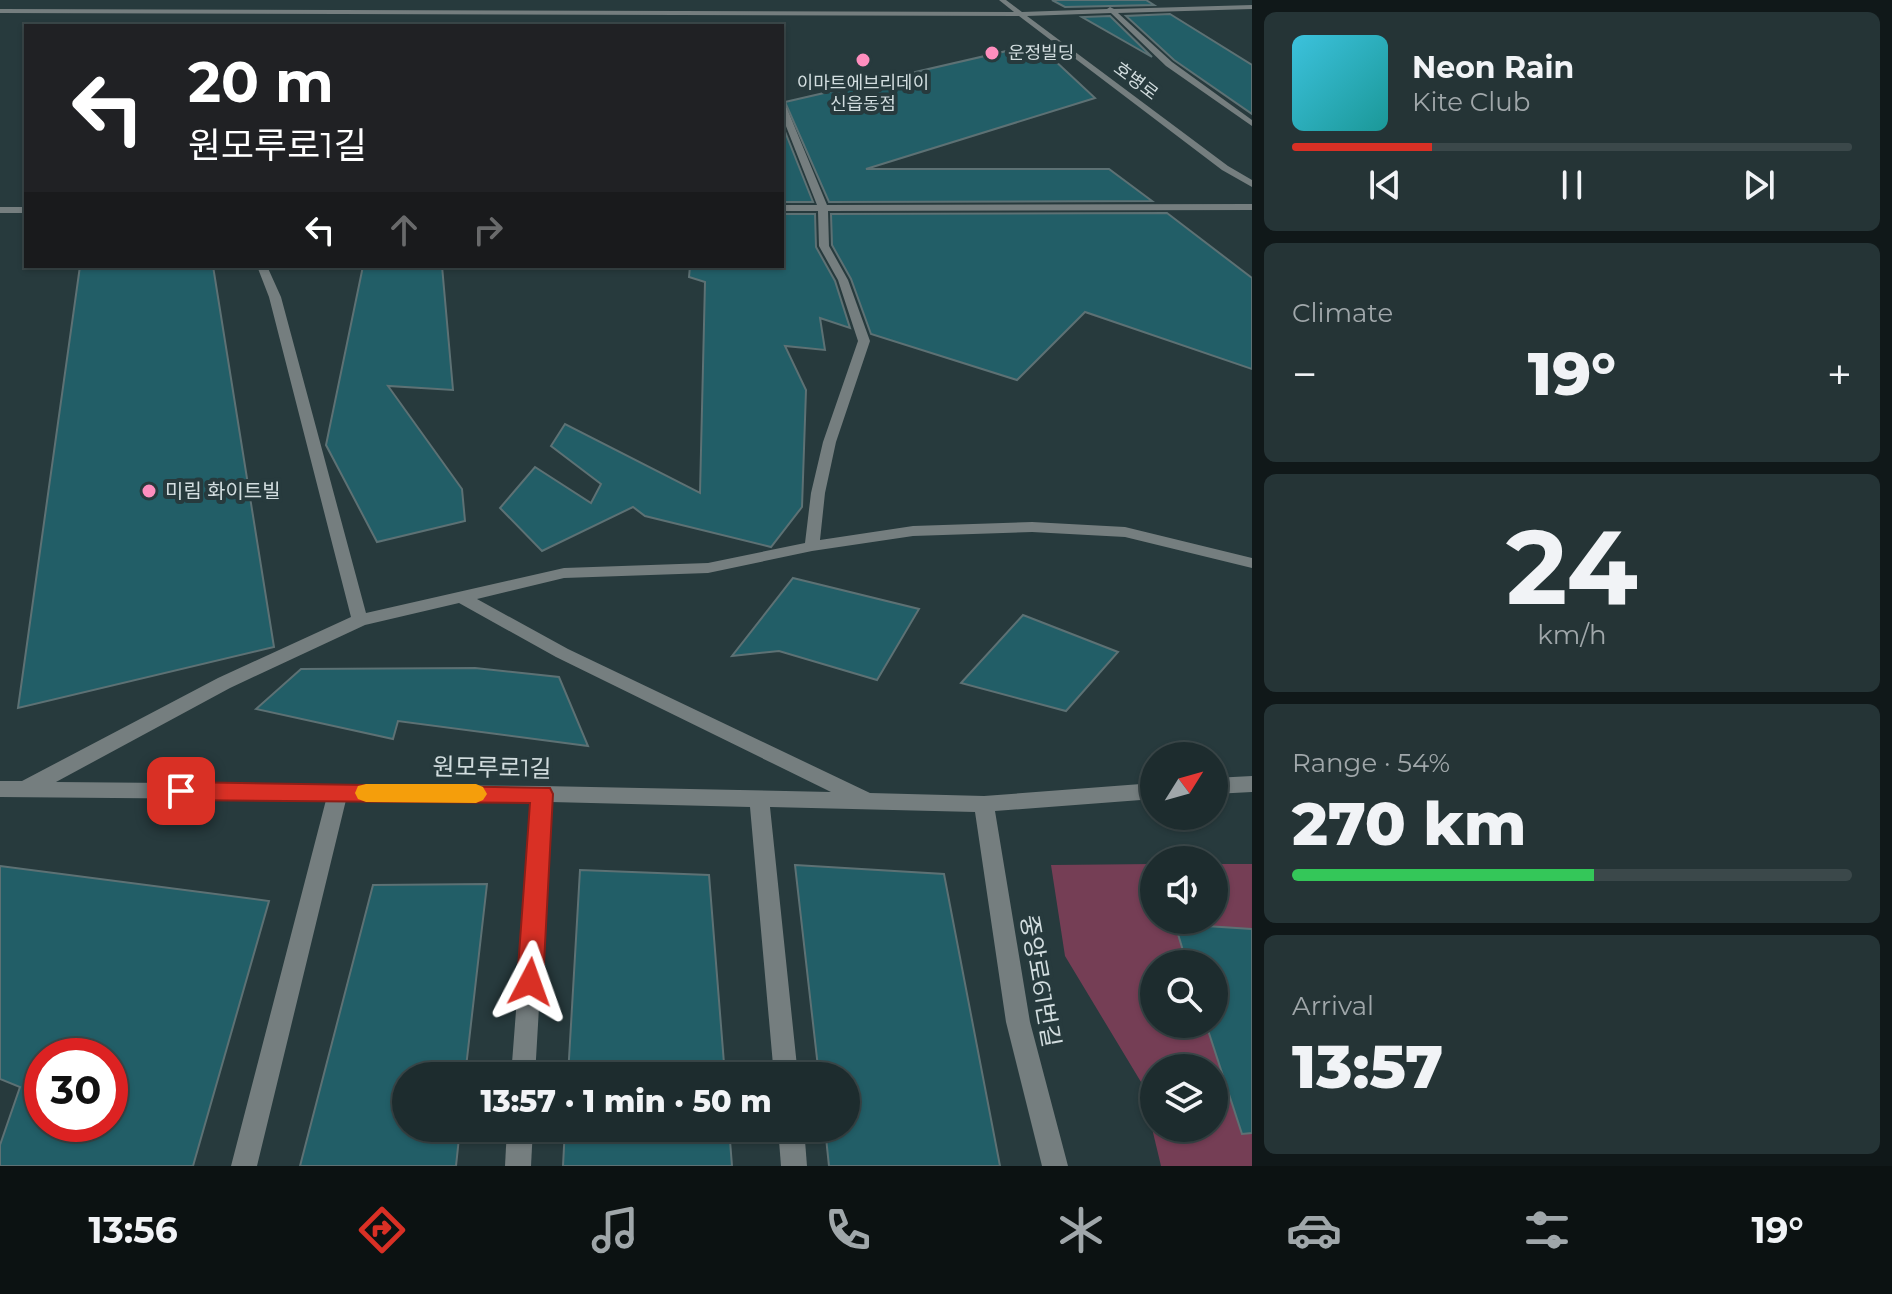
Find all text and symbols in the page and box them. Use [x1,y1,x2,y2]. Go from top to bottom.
place label: 운정빌딩 [1008,42,1074,64]
marker: 운정빌딩 [983,44,1001,62]
text: 20 m [188,48,334,116]
text: Neon Rain [1412,49,1574,86]
marker: 이마트에브리데이 신읍동점 [854,51,872,69]
icon: left [56,56,160,160]
street label: 호병로 [1110,57,1162,105]
place label: 이마트에브리데이 신읍동점 [797,72,929,115]
text: Kite Club [1412,86,1530,118]
text: 원모루로1길 [188,123,367,167]
icon: previous [1363,163,1407,207]
icon: pause [1550,163,1594,207]
icon: next [1737,163,1781,207]
icon: left [298,208,342,252]
icon: ahead [382,208,426,252]
icon: right [466,208,510,252]
text: Climate [1292,297,1393,329]
text: 19° [1528,337,1616,410]
text: − [1292,347,1317,401]
text: + [1827,347,1852,401]
place label: 미림 화이트빌 [165,479,281,503]
marker: 미림 화이트빌 [140,482,158,500]
text: 24 [1506,503,1638,630]
text: km/h [1537,619,1607,651]
north arrow [1140,742,1228,830]
map controls [1140,742,1228,1142]
text: Range · 54% [1292,747,1450,779]
street label: 원모루로1길 [432,752,552,783]
pin [147,757,215,825]
icon: arrive [159,769,203,813]
text: 270 km [1292,787,1526,860]
button: sound [1140,846,1228,934]
street label: 중앙로61번길 [1015,913,1066,1049]
position arrow [488,940,572,1024]
button: search [1140,950,1228,1038]
text: Arrival [1292,990,1374,1022]
text: 13:57 [1292,1030,1443,1103]
speed limit sign: 30 [24,1038,128,1142]
button: layers [1140,1054,1228,1142]
text: 13:57 · 1 min · 50 m [480,1083,772,1120]
icon: directions [354,1202,410,1258]
icon: music [587,1202,643,1258]
icon: phone [820,1202,876,1258]
icon: climate [1053,1202,1109,1258]
icon: car [1286,1202,1342,1258]
icon: filters [1519,1202,1575,1258]
text: 13:56 [88,1208,178,1252]
text: 19° [1751,1208,1804,1252]

